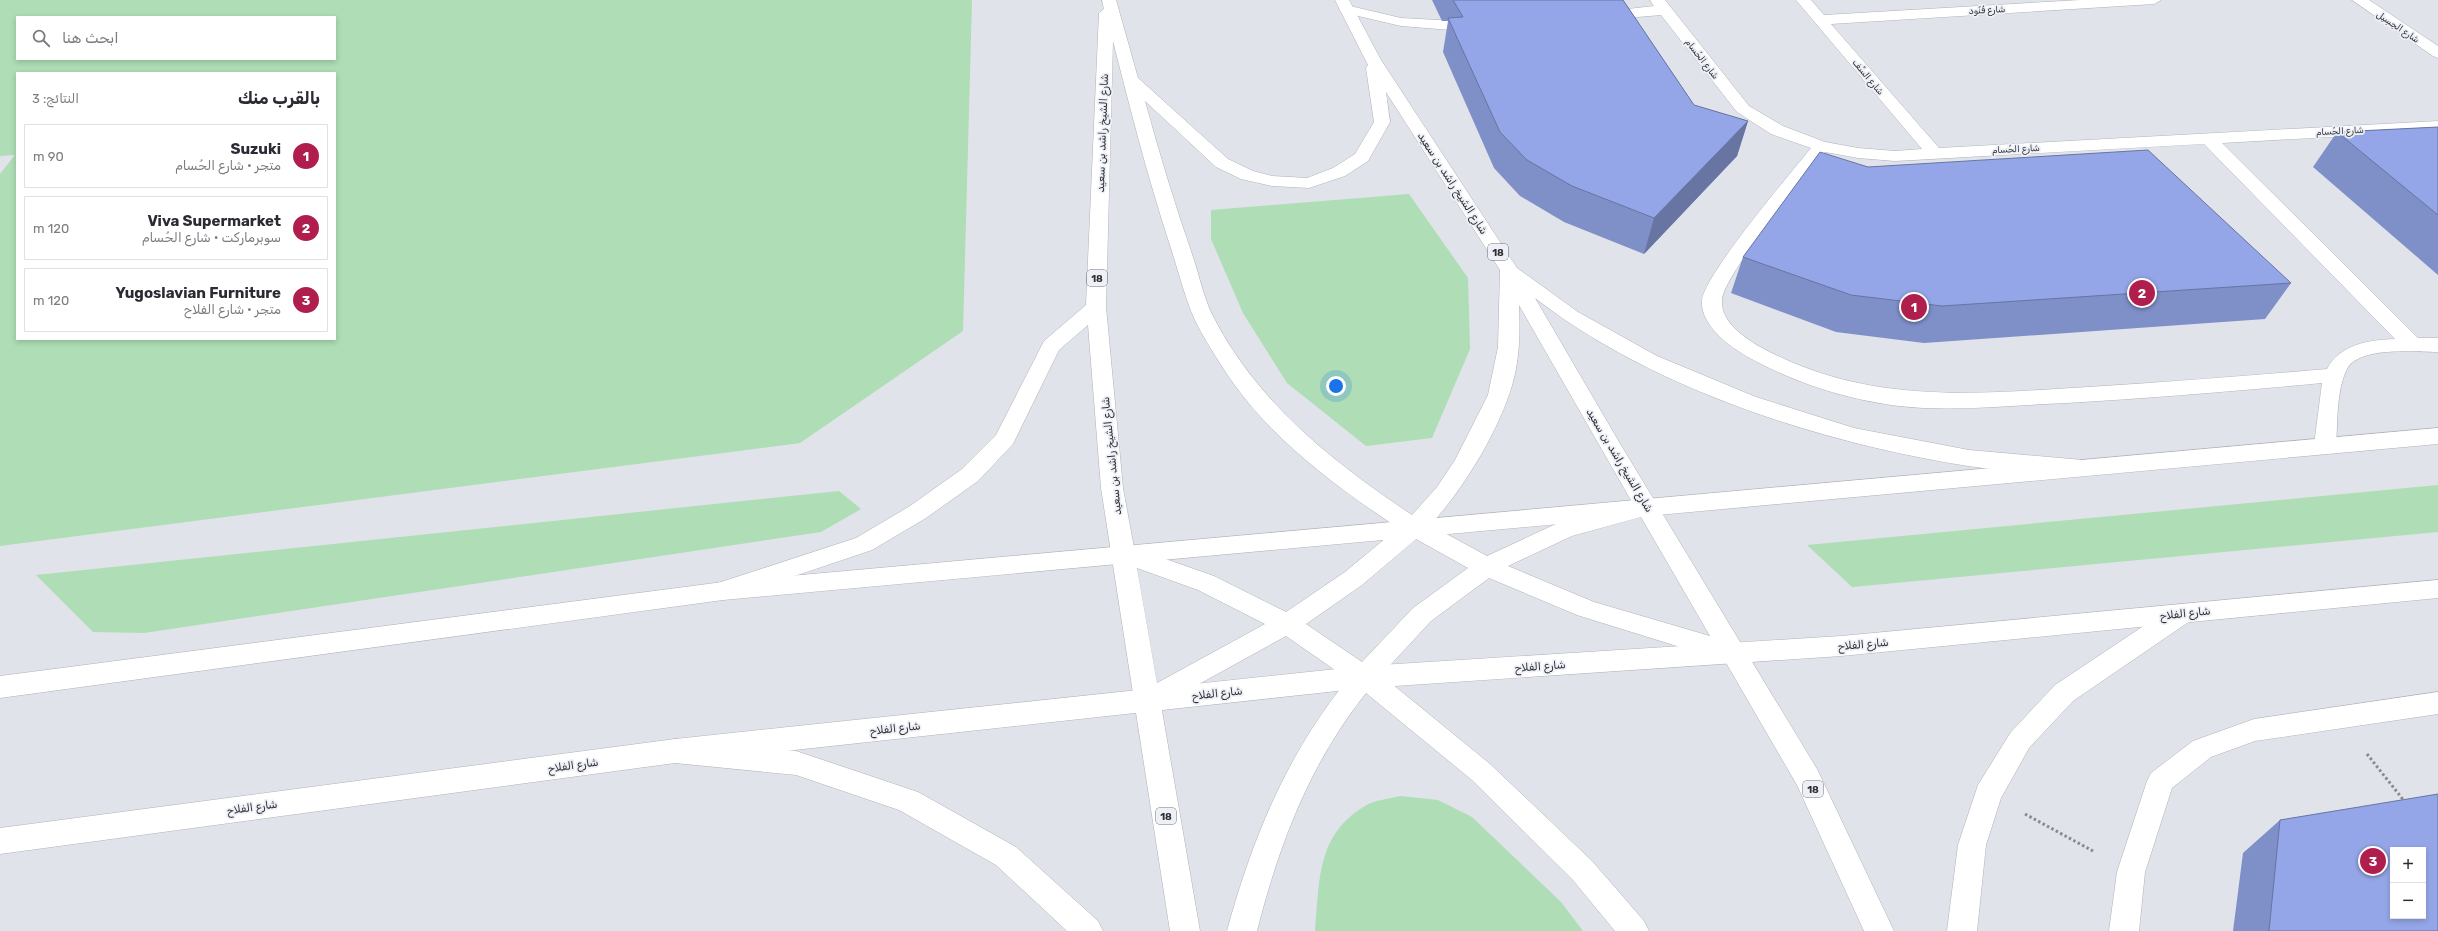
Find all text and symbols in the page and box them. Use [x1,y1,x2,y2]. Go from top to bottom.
street label: شارع فُنُود [1968,4,2006,17]
street label: شارع الحِسِيل [2374,9,2421,46]
search box [16,16,336,60]
icon: search [30,27,52,49]
text: ابحث هنا [62,29,119,47]
street label: شارع الحُسام [1683,37,1721,81]
street label: شارع السِّف [1850,57,1886,97]
street label: شارع الشيخ راشد بن سعيد [1094,73,1113,193]
text: بالقرب منك [238,88,320,108]
text: النتائج: 3 [32,91,79,106]
street label: شارع الحُسام [2316,125,2364,138]
street label: شارع الشيخ راشد بن سعيد [1413,130,1490,238]
text: Suzuki [230,140,281,158]
street label: شارع الحُسام [1992,143,2040,156]
text: 90 m [33,149,64,164]
text: 1 [303,149,309,164]
text: متجر · شارع الحُسام [175,158,281,173]
text: Viva Supermarket [147,212,281,230]
text: 120 m [33,221,69,236]
text: 2 [302,221,310,236]
text: سوبرماركت · شارع الحُسام [142,230,281,245]
road number: 18 [1488,244,1508,260]
road number: 18 [1087,270,1107,286]
pin: 2 [2129,278,2155,308]
text: Yugoslavian Furniture [115,284,281,302]
pin: 1 [1901,292,1927,322]
text: 120 m [33,293,69,308]
text: 3 [302,293,310,308]
text: متجر · شارع الفلاح [184,302,281,317]
your location [1326,376,1346,396]
street label: شارع الشيخ راشد بن سعيد [1099,396,1126,516]
street label: شارع الشيخ راشد بن سعيد [1582,406,1656,516]
street label: شارع الفلاح [2159,604,2211,625]
street label: شارع الفلاح [1837,636,1889,655]
street label: شارع الفلاح [1514,658,1566,677]
street label: شارع الفلاح [1191,684,1243,705]
street label: شارع الفلاح [869,719,921,740]
street label: شارع الفلاح [547,756,600,777]
road number: 18 [1803,781,1823,797]
street label: شارع الفلاح [226,798,279,819]
road number: 18 [1156,808,1176,824]
pin: 3 [2360,846,2386,876]
map controls [2390,847,2426,919]
button: + [2390,847,2426,883]
button: − [2390,883,2426,919]

